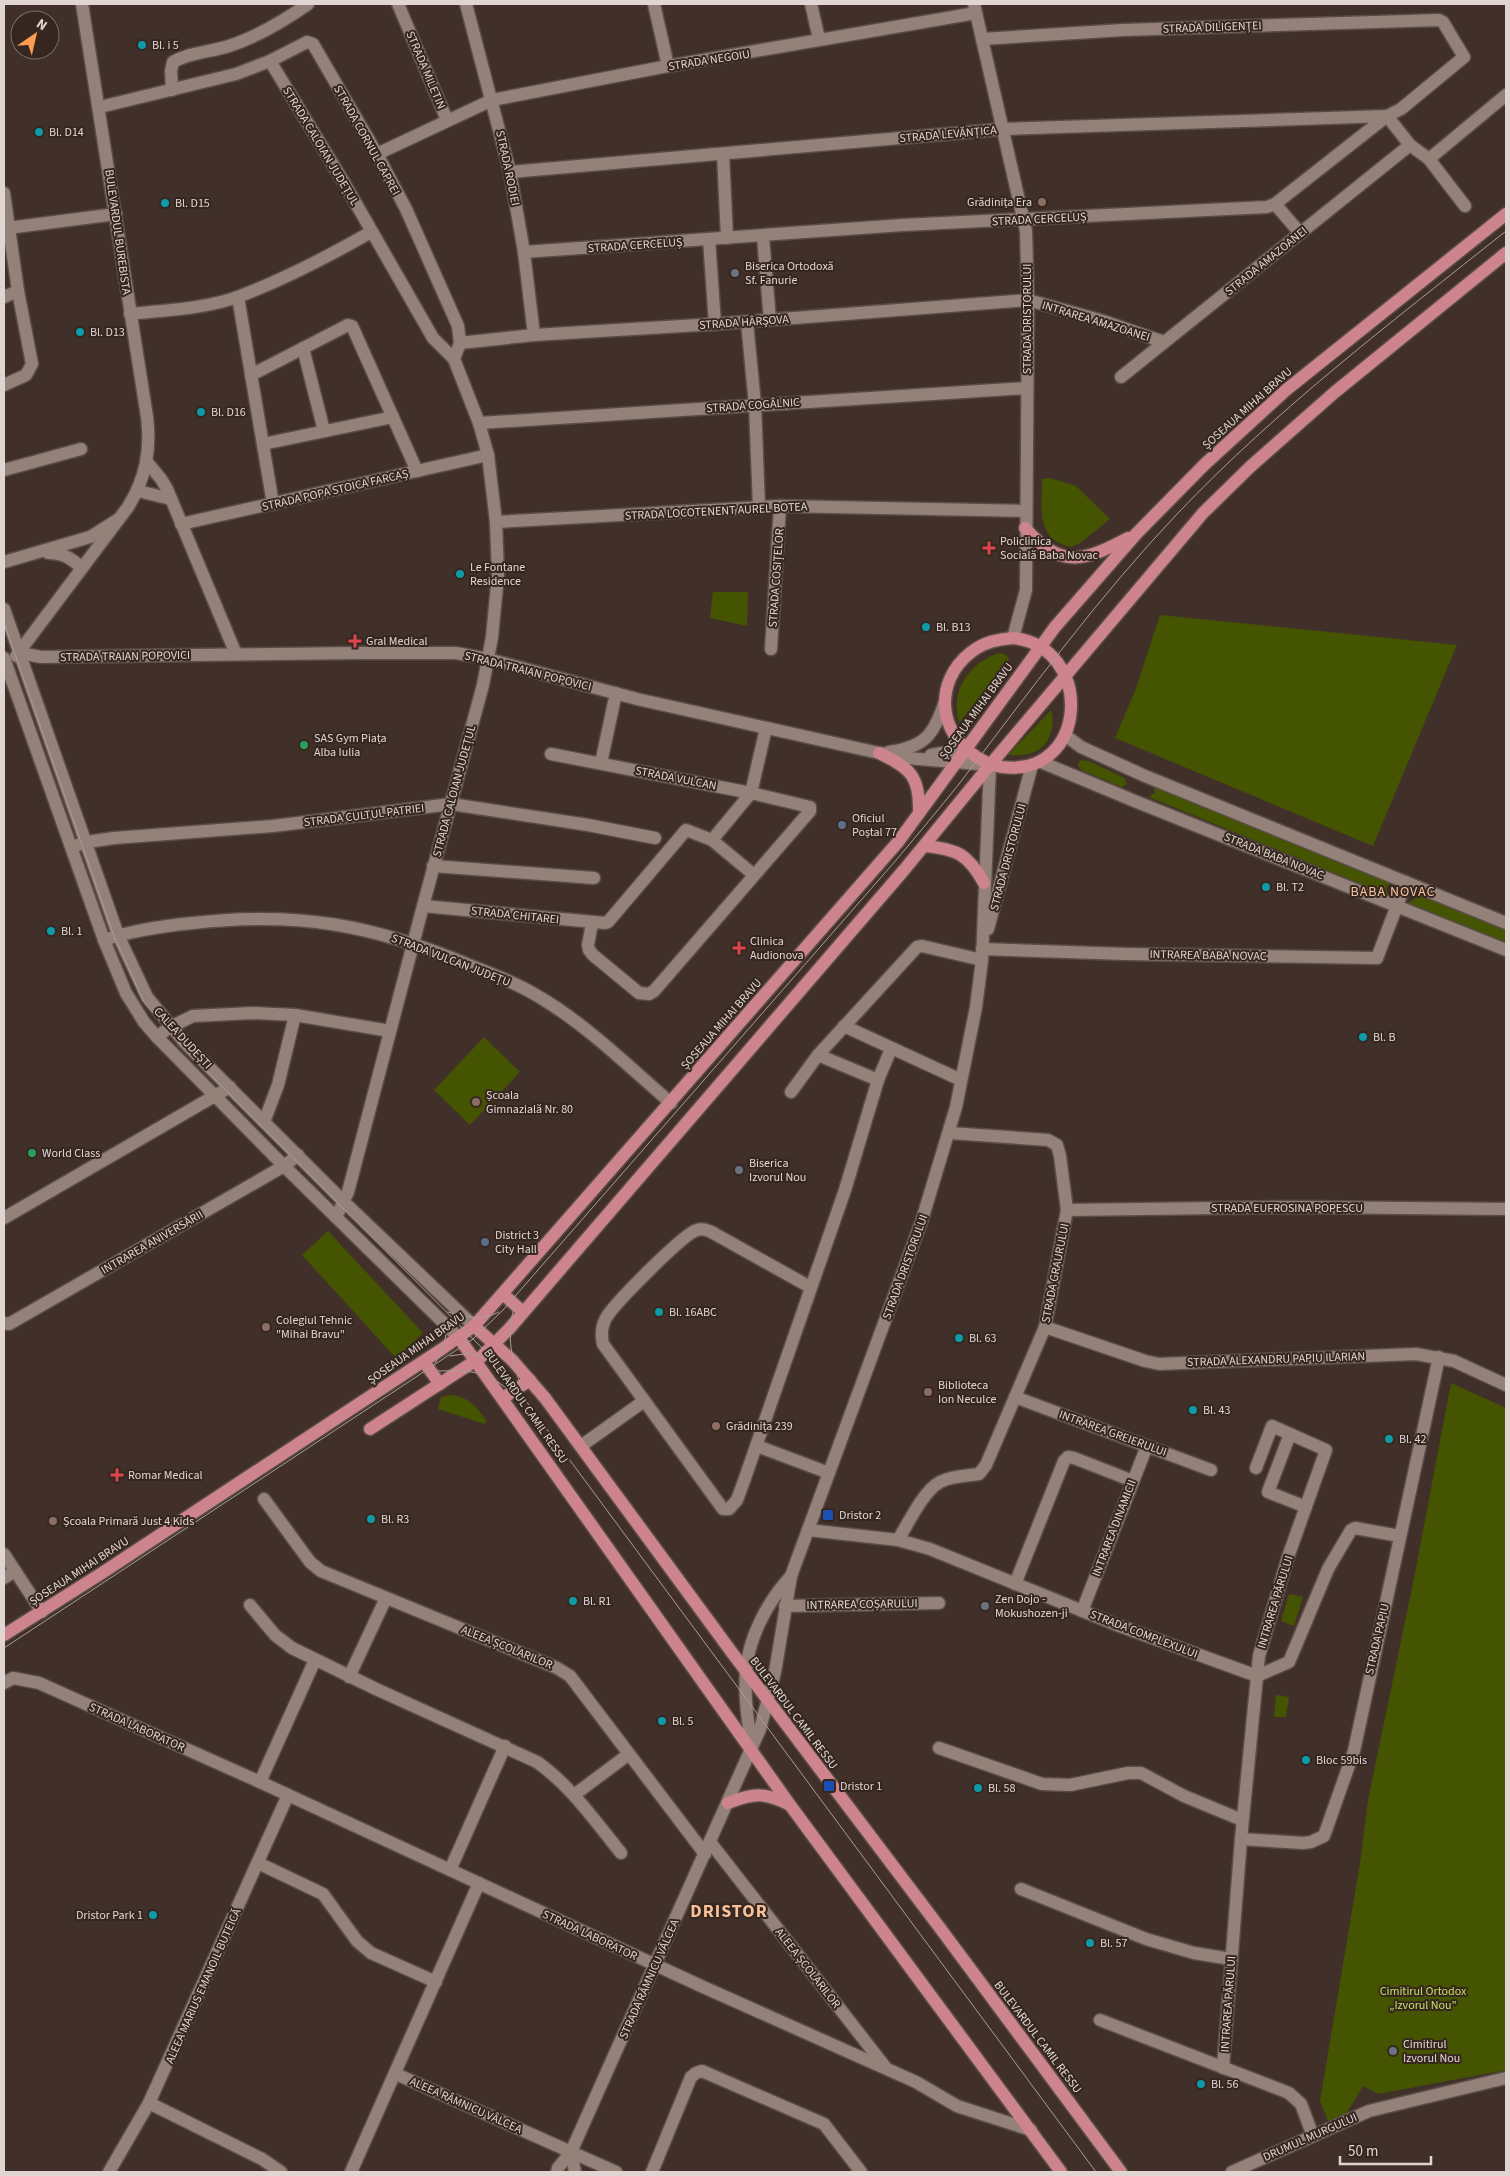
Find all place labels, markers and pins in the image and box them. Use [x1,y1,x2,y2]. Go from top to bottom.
place label: Bl. i 5 [152,37,179,54]
marker: Bl. i 5 [136,39,148,51]
place label: Bl. D14 [49,124,84,141]
marker: Bl. D14 [33,126,45,138]
place label: Grădinița Era [967,194,1032,211]
place label: Bl. D15 [175,195,210,212]
marker: Grădinița Era [1036,196,1048,208]
marker: Bl. D15 [159,197,171,209]
place label: Biserica Ortodoxă Sf. Fanurie [745,258,834,289]
marker: Biserica Ortodoxă Sf. Fanurie [729,267,741,279]
place label: Bl. D13 [90,324,125,341]
marker: Bl. D13 [74,326,86,338]
place label: Bl. D16 [211,404,246,421]
marker: Bl. D16 [195,406,207,418]
place label: Policlinica Socială Baba Novac [1000,533,1099,564]
marker: Policlinica Socială Baba Novac [982,541,996,555]
place label: Le Fontane Residence [470,559,525,590]
marker: Le Fontane Residence [454,568,466,580]
place label: Bl. B13 [936,619,971,636]
marker: Bl. B13 [920,621,932,633]
place label: Gral Medical [366,633,428,650]
marker: Gral Medical [348,634,362,648]
place label: SAS Gym Piața Alba Iulia [314,730,387,761]
marker: SAS Gym Piața Alba Iulia [298,739,310,751]
place label: Oficiul Poștal 77 [852,810,897,841]
marker: Oficiul Poștal 77 [836,819,848,831]
place label: Bl. T2 [1276,879,1304,896]
marker: Bl. T2 [1260,881,1272,893]
place label: Bl. 1 [61,923,83,940]
marker: Bl. 1 [45,925,57,937]
place label: Clinica Audionova [750,933,804,964]
marker: Clinica Audionova [732,941,746,955]
place label: Bl. B [1373,1029,1396,1046]
marker: Bl. B [1357,1031,1369,1043]
place label: Școala Gimnazială Nr. 80 [486,1087,573,1118]
marker: Școala Gimnazială Nr. 80 [470,1096,482,1108]
place label: World Class [42,1145,100,1162]
marker: World Class [26,1147,38,1159]
place label: Biserica Izvorul Nou [749,1155,806,1186]
marker: Biserica Izvorul Nou [733,1164,745,1176]
place label: District 3 City Hall [495,1227,539,1258]
marker: District 3 City Hall [479,1236,491,1248]
place label: Bl. 16ABC [669,1304,717,1321]
marker: Bl. 16ABC [653,1306,665,1318]
place label: Colegiul Tehnic "Mihai Bravu" [276,1312,353,1343]
marker: Colegiul Tehnic "Mihai Bravu" [260,1321,272,1333]
place label: Bl. 63 [969,1330,996,1347]
marker: Bl. 63 [953,1332,965,1344]
place label: Biblioteca Ion Neculce [938,1377,997,1408]
marker: Biblioteca Ion Neculce [922,1386,934,1398]
place label: Bl. 43 [1203,1402,1230,1419]
marker: Bl. 43 [1187,1404,1199,1416]
place label: Grădinița 239 [726,1418,793,1435]
marker: Grădinița 239 [710,1420,722,1432]
place label: Bl. 42 [1399,1431,1426,1448]
marker: Bl. 42 [1383,1433,1395,1445]
place label: Romar Medical [128,1467,203,1484]
marker: Romar Medical [110,1468,124,1482]
place label: Dristor 2 [839,1507,881,1524]
marker: Dristor 2 [821,1508,835,1522]
place label: Bl. R3 [381,1511,409,1528]
place label: Școala Primară Just 4 Kids [63,1513,194,1530]
marker: Bl. R3 [365,1513,377,1525]
marker: Școala Primară Just 4 Kids [47,1515,59,1527]
place label: Zen Dojo - Mokushozen-ji [995,1591,1068,1622]
place label: Bl. R1 [583,1593,611,1610]
marker: Bl. R1 [567,1595,579,1607]
marker: Zen Dojo - Mokushozen-ji [979,1600,991,1612]
place label: Bl. 5 [672,1713,694,1730]
marker: Bl. 5 [656,1715,668,1727]
place label: Bloc 59bis [1316,1752,1367,1769]
marker: Bloc 59bis [1300,1754,1312,1766]
place label: Dristor 1 [840,1778,882,1795]
marker: Dristor 1 [822,1779,836,1793]
place label: Bl. 58 [988,1780,1015,1797]
marker: Bl. 58 [972,1782,984,1794]
place label: Dristor Park 1 [76,1907,143,1924]
marker: Dristor Park 1 [147,1909,159,1921]
place label: Bl. 57 [1100,1935,1127,1952]
marker: Bl. 57 [1084,1937,1096,1949]
place label: Cimitirul Izvorul Nou [1403,2036,1460,2067]
marker: Cimitirul Izvorul Nou [1387,2045,1399,2057]
place label: Bl. 56 [1211,2076,1238,2093]
marker: Bl. 56 [1195,2078,1207,2090]

